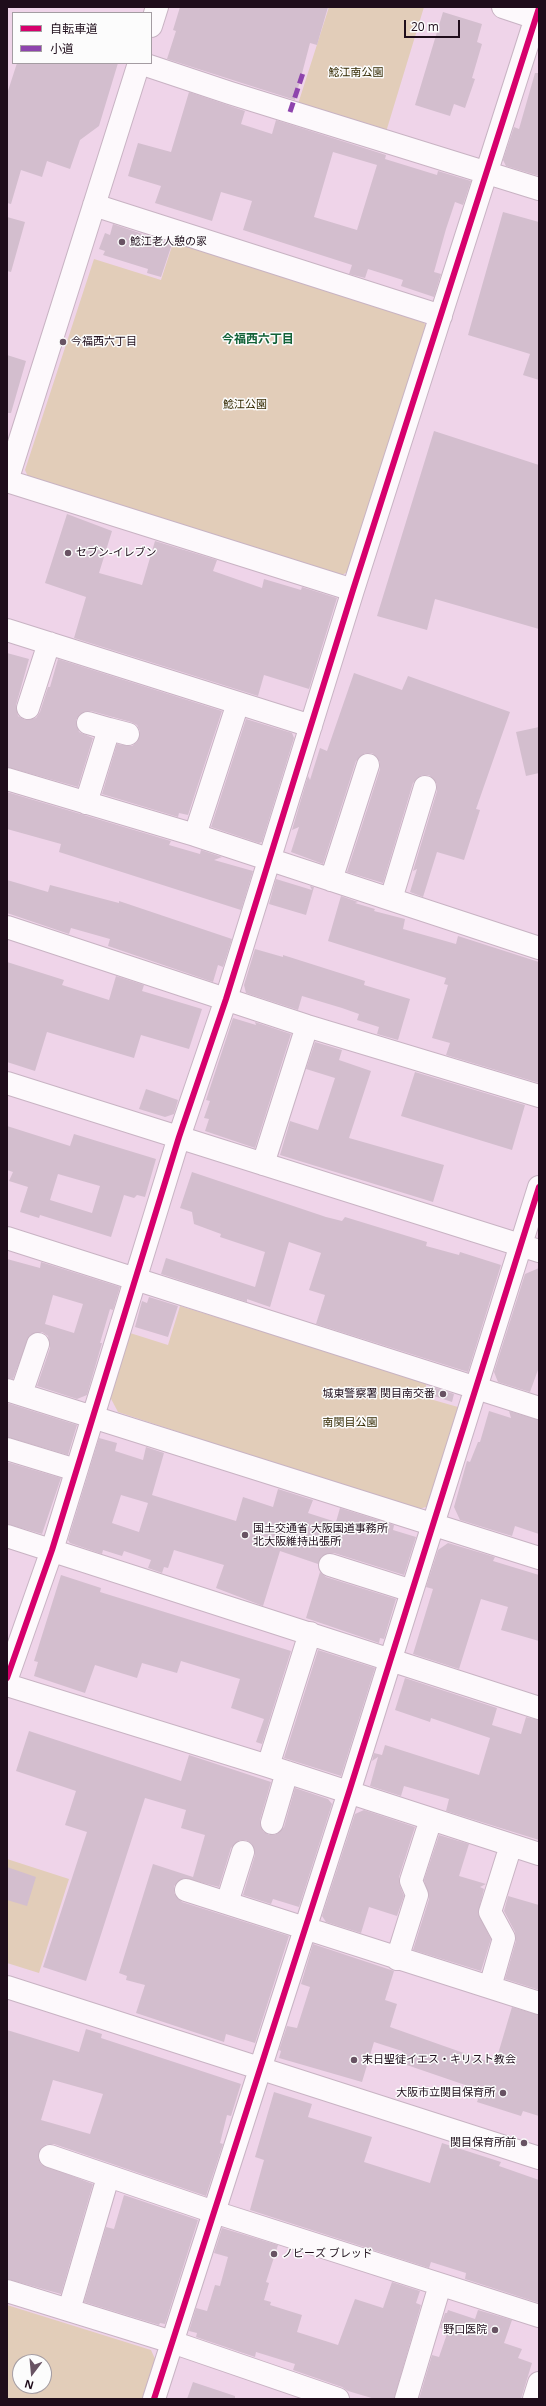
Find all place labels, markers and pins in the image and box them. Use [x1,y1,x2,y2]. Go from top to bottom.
place label: 鯰江老人憩の家 [130,235,207,249]
marker: 鯰江老人憩の家 [117,237,127,247]
place label: 今福西六丁目 [71,335,137,349]
marker: 今福西六丁目 [58,337,68,347]
place label: セブン-イレブン [76,546,157,560]
marker: セブン-イレブン [63,548,73,558]
place label: 城東警察署 関目南交番 [322,1387,435,1401]
marker: 城東警察署 関目南交番 [438,1389,448,1399]
place label: 国土交通省 大阪国道事務所 北大阪維持出張所 [253,1522,388,1548]
marker: 国土交通省 大阪国道事務所 北大阪維持出張所 [240,1530,250,1540]
place label: 末日聖徒イエス・キリスト教会 [362,2053,516,2067]
marker: 末日聖徒イエス・キリスト教会 [349,2055,359,2065]
place label: 大阪市立関目保育所 [396,2086,495,2100]
marker: 大阪市立関目保育所 [498,2088,508,2098]
place label: 関目保育所前 [450,2136,516,2150]
marker: 関目保育所前 [519,2138,529,2148]
place label: ノビーズ ブレッド [282,2247,373,2261]
marker: ノビーズ ブレッド [269,2249,279,2259]
place label: 野口医院 [443,2323,487,2337]
marker: 野口医院 [490,2325,500,2335]

